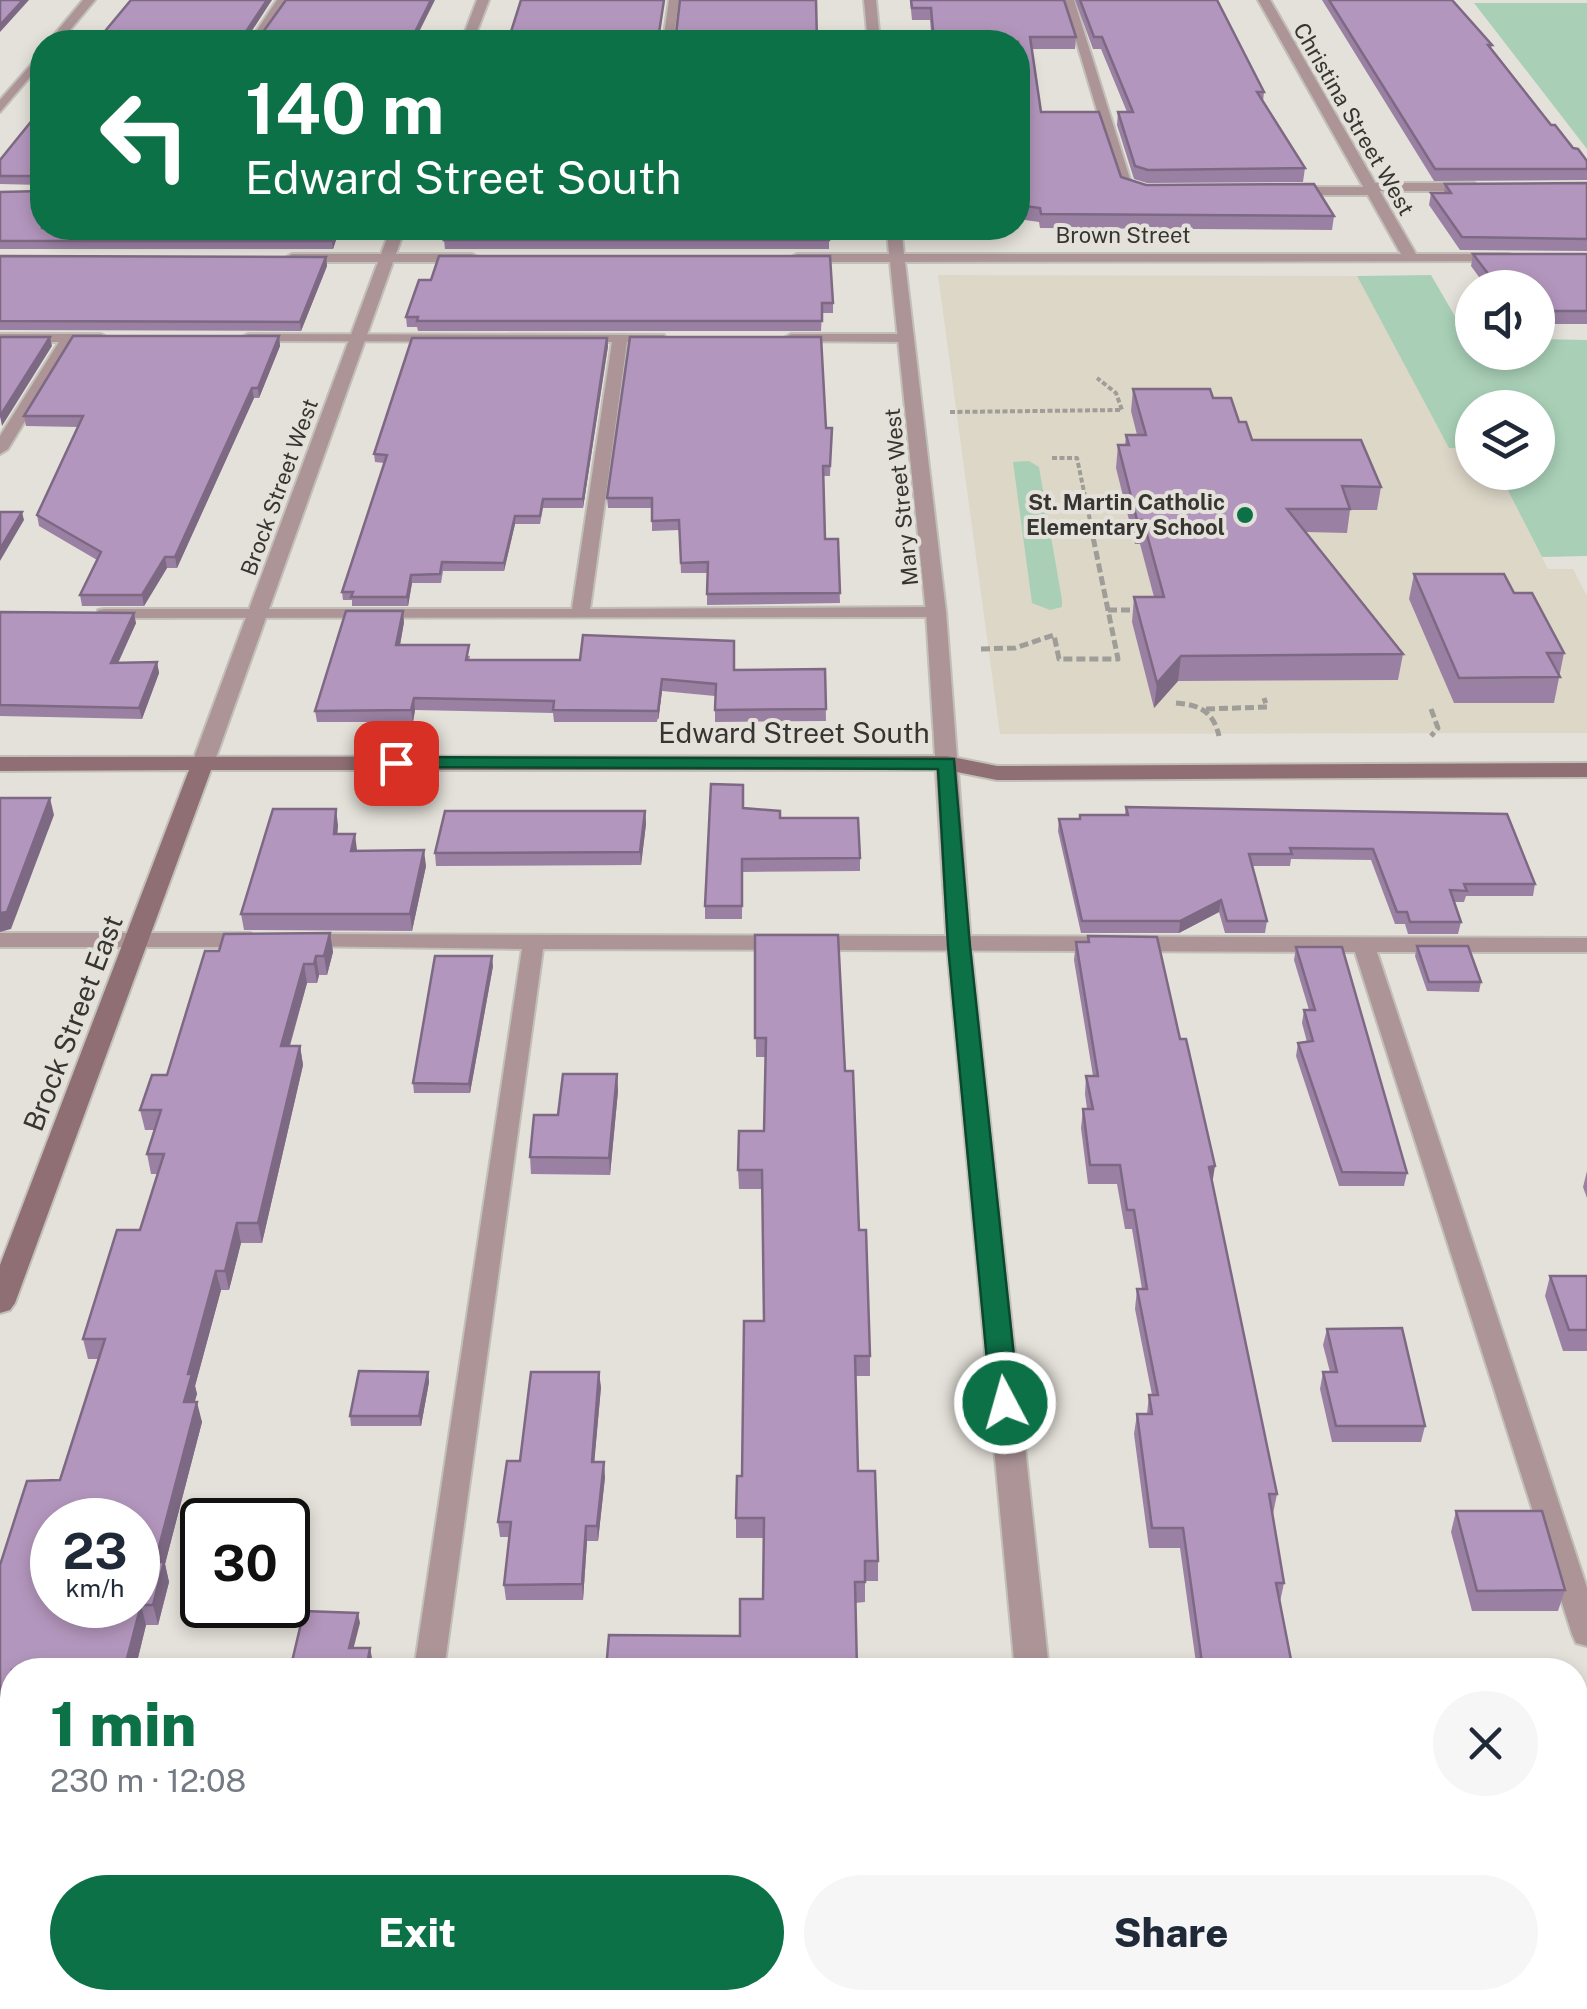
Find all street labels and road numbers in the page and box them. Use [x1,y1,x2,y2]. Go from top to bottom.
street label: Christina Street West [1288,18,1420,220]
street label: Brown Street [1056,222,1190,248]
street label: Brock Street West [235,395,323,579]
street label: Mary Street West [879,407,923,587]
street label: Edward Street South [658,716,930,749]
street label: Brock Street East [16,910,129,1136]

